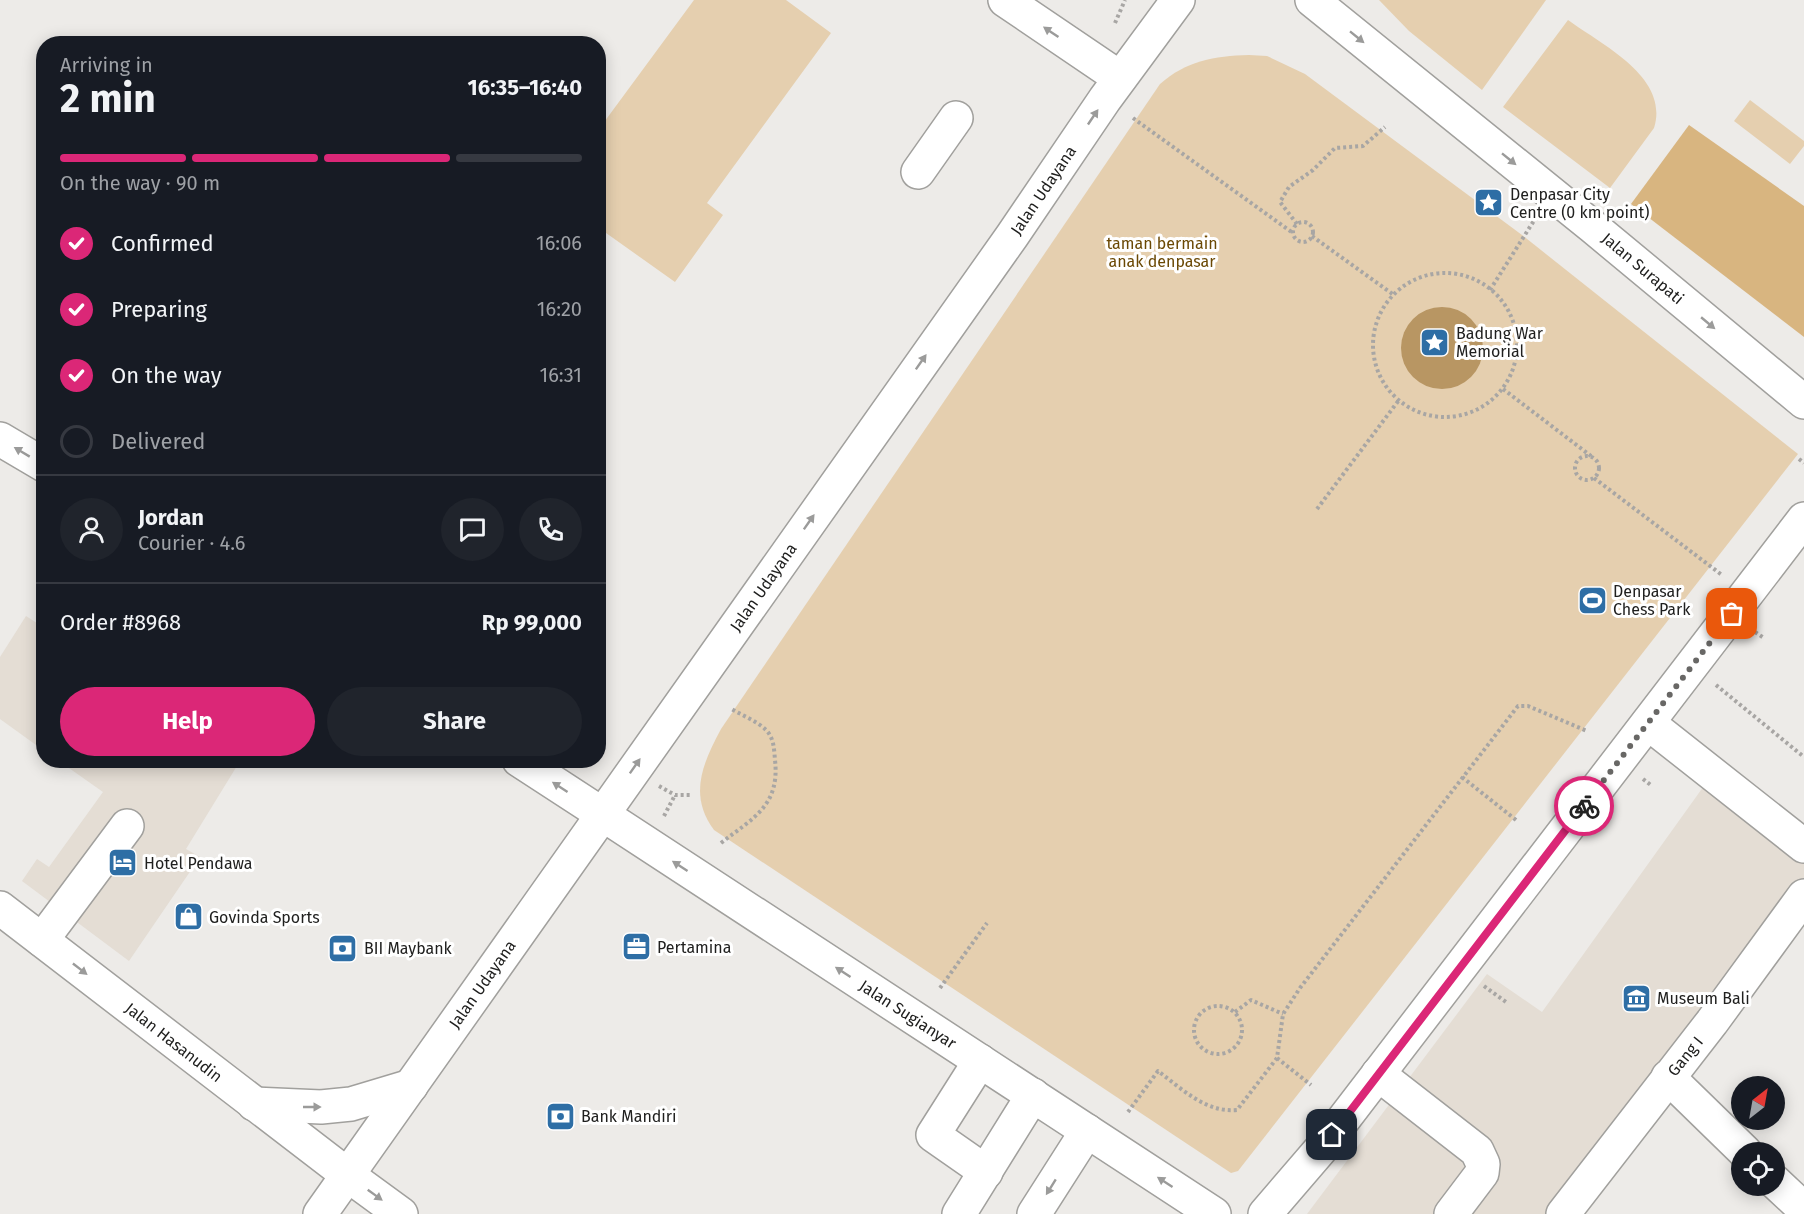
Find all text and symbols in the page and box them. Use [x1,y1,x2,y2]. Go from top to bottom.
one-way arrow [1044,26,1060,38]
one-way arrow [1349,30,1365,43]
text: Arriving in [60,53,153,77]
text: 16:35–16:40 [468,74,582,101]
text: 2 min [60,76,156,122]
one-way arrow [1087,109,1099,125]
street label: Jalan Udayana [1007,142,1080,238]
one-way arrow [1501,152,1516,165]
text: On the way · 90 m [60,171,220,195]
place label: Denpasar City Centre (0 km point) [1510,185,1649,222]
place icon: Denpasar City Centre (0 km point) [1473,187,1505,219]
icon: check [60,227,93,260]
street label: Jalan Surapati [1598,229,1687,308]
text: Confirmed [111,230,214,257]
text: 16:06 [536,231,582,255]
park label: taman bermain anak denpasar [1106,234,1218,271]
icon: check [60,293,93,326]
text: Preparing [111,296,207,323]
text: 16:20 [537,297,582,321]
one-way arrow [1701,316,1716,328]
place label: Badung War Memorial [1456,324,1544,361]
place icon: Badung War Memorial [1419,326,1451,358]
one-way arrow [915,355,927,371]
icon: check [60,359,93,392]
text: On the way [111,362,222,389]
text: 16:31 [540,363,582,387]
text: Delivered [111,428,206,455]
one-way arrow [13,447,30,457]
button: person [60,498,123,561]
button: chat [441,498,504,561]
button: phone [519,498,582,561]
text: Jordan [138,504,204,531]
one-way arrow [803,514,815,530]
text: Courier · 4.6 [138,531,245,555]
street label: Jalan Udayana [726,539,801,635]
place label: Denpasar Chess Park [1613,582,1691,619]
sports icon: Denpasar Chess Park [1576,584,1608,616]
pin [1706,588,1757,639]
icon: bag [1715,597,1748,630]
text: Order #8968 [60,609,181,636]
text: Rp 99,000 [482,609,582,636]
button: Help [60,687,315,756]
button: Share [327,687,582,756]
one-way arrow [629,759,641,774]
courier [1554,776,1614,836]
one-way arrow [552,782,569,793]
icon: bike [1568,790,1601,823]
hotel icon: Hotel Pendawa [107,847,139,879]
place label: Hotel Pendawa [144,854,253,873]
one-way arrow [672,861,688,872]
shop icon: Govinda Sports [172,901,204,933]
place label: Govinda Sports [209,908,320,927]
office icon: Pertamina [620,931,652,963]
bank icon: BII Maybank [327,932,359,964]
street label: Jalan Udayana [445,936,520,1032]
place label: Pertamina [657,938,731,957]
place label: BII Maybank [364,939,453,958]
one-way arrow [72,963,87,975]
one-way arrow [836,966,852,978]
street label: Jalan Sugianyar [856,976,960,1053]
museum icon: Museum Bali [1620,982,1652,1014]
place label: Museum Bali [1657,989,1750,1008]
street label: Jalan Hasanudin [121,999,226,1086]
street label: Gang I [1664,1033,1707,1080]
north arrow [1731,1076,1785,1130]
map controls [1731,1076,1785,1196]
bank icon: Bank Mandiri [544,1100,576,1132]
one-way arrow [303,1102,322,1112]
place label: Bank Mandiri [581,1107,677,1126]
pin [1306,1109,1357,1160]
icon: home [1315,1118,1348,1151]
button: locate [1731,1142,1785,1196]
one-way arrow [1157,1177,1173,1188]
one-way arrow [1046,1178,1057,1195]
one-way arrow [366,1189,382,1201]

